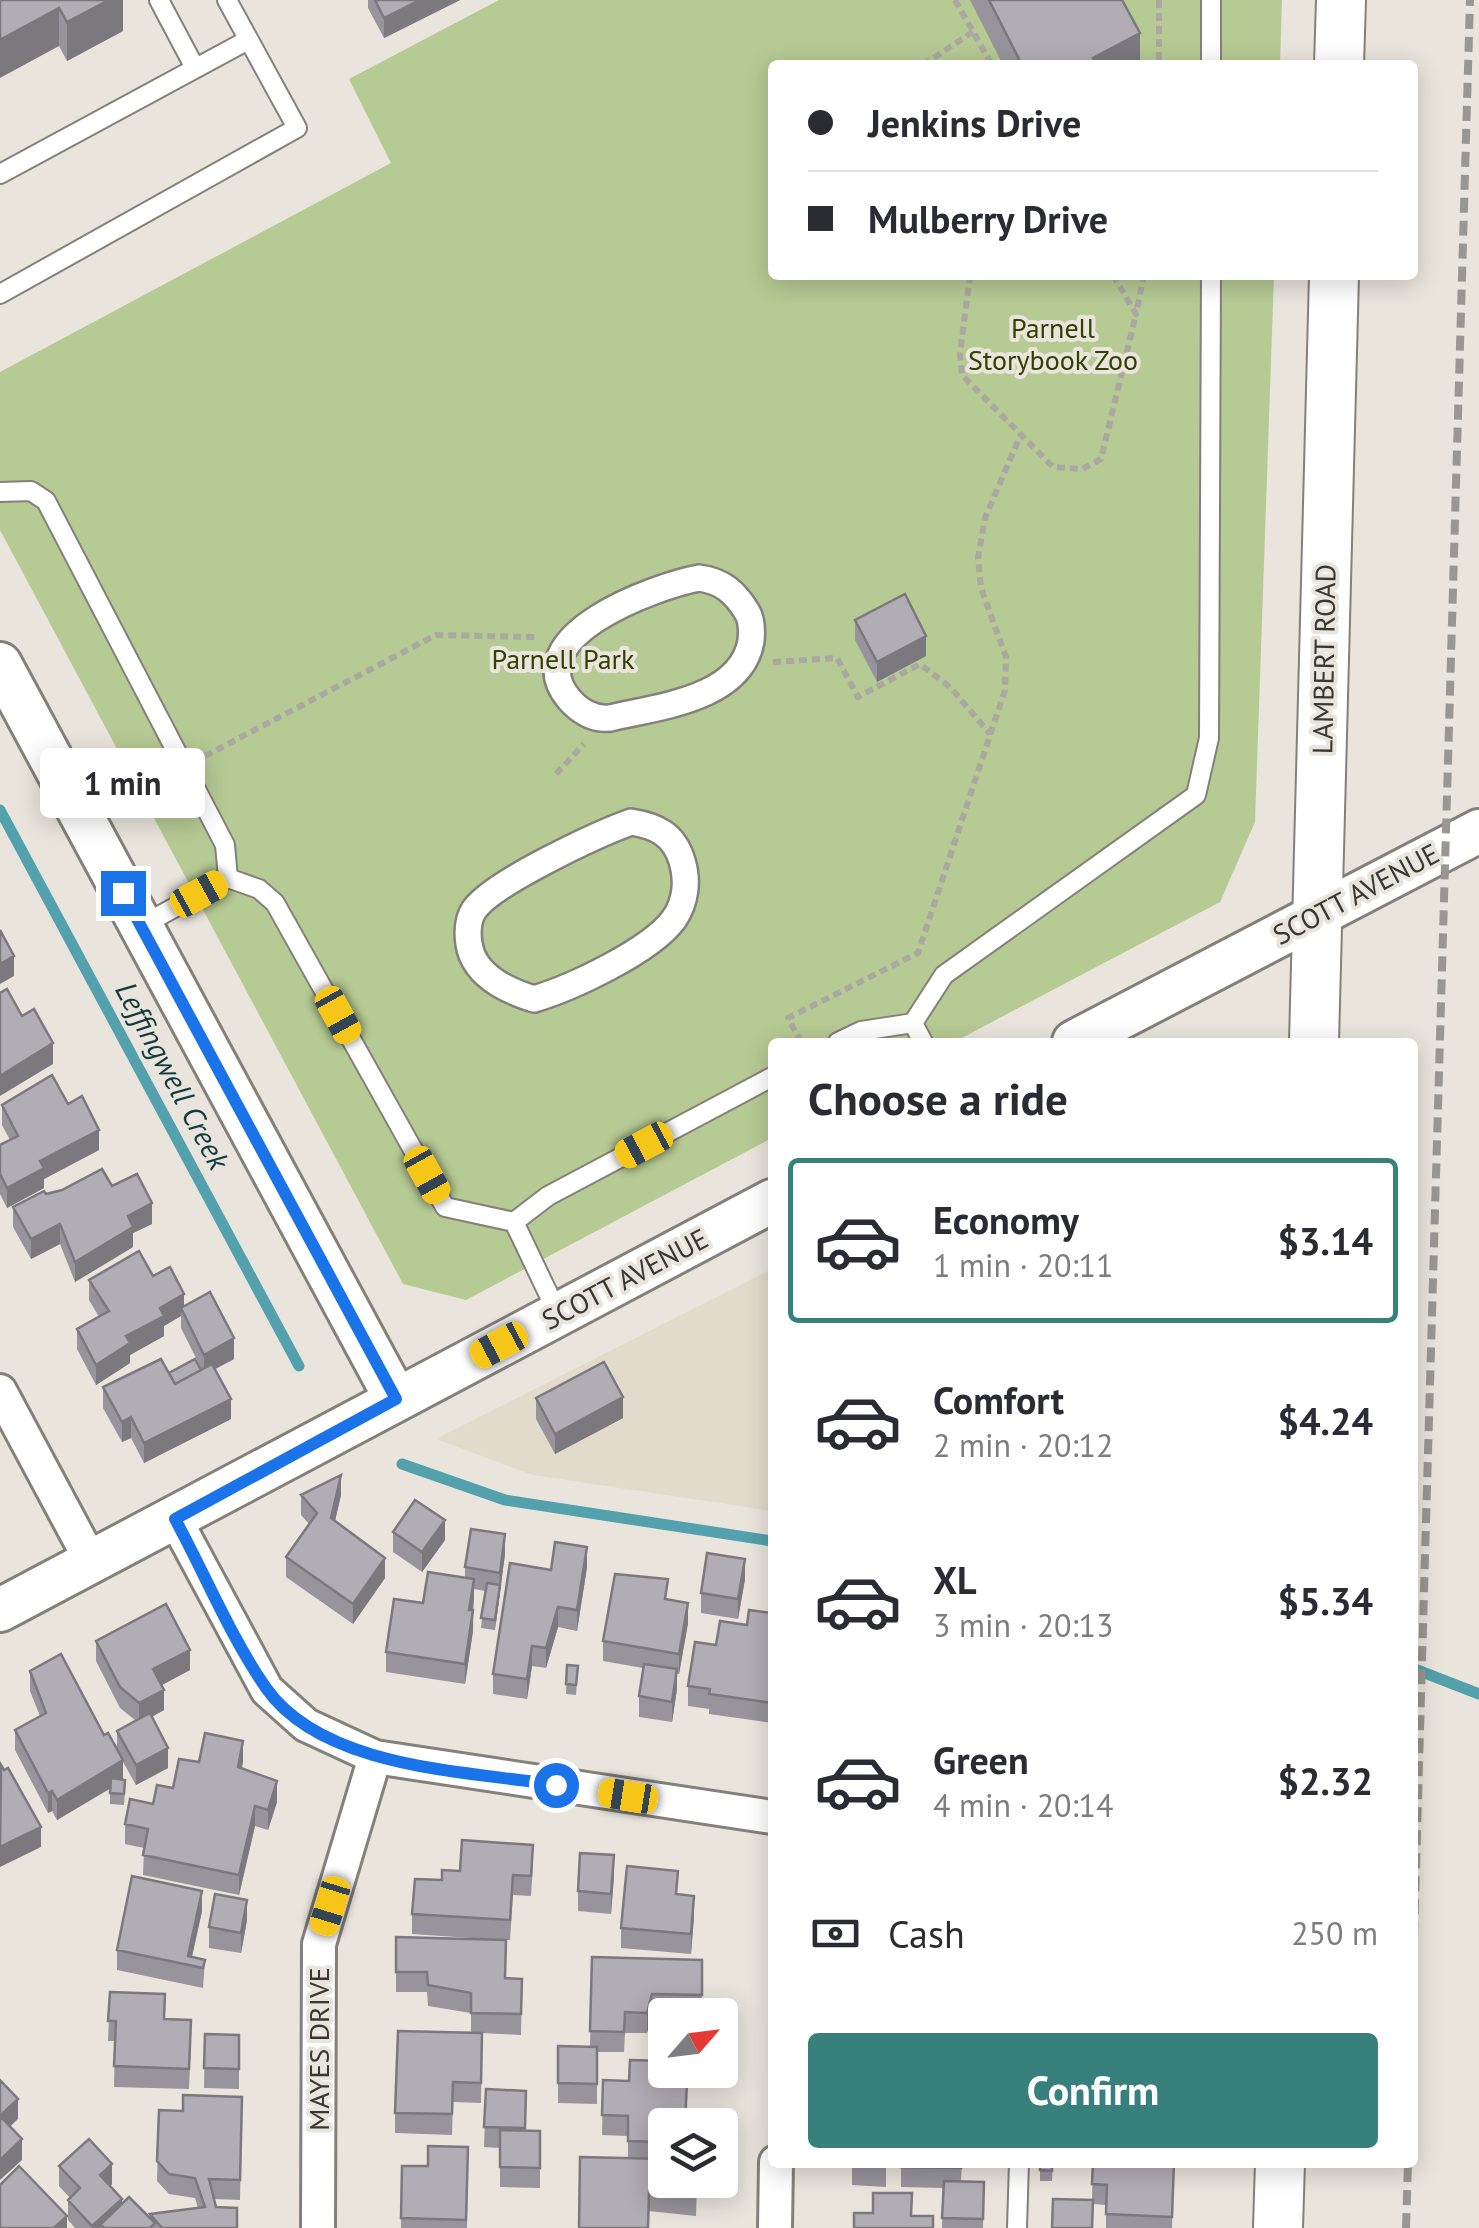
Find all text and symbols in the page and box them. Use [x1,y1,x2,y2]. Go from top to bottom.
text: Jenkins Drive [868,98,1081,147]
text: Mulberry Drive [868,194,1108,243]
park label: Parnell Storybook Zoo [968,309,1138,378]
street label: LAMBERT ROAD [1303,564,1344,754]
park label: Parnell Park [492,640,635,677]
callout: 1 min [41,748,206,818]
text: 1 min [83,762,162,804]
street label: SCOTT AVENUE [1266,834,1445,953]
car [165,866,233,922]
route end [101,871,146,916]
water label: Leffingwell Creek [107,975,240,1177]
car [310,981,366,1049]
text: Choose a ride [808,1069,1068,1127]
car [610,1118,678,1172]
car [399,1141,455,1209]
text: Economy [933,1195,1079,1244]
icon: car [813,1196,903,1286]
text: $3.14 [1277,1216,1373,1265]
street label: SCOTT AVENUE [535,1219,714,1338]
text: 1 min · 20:11 [933,1244,1113,1286]
car [465,1318,533,1372]
text: Comfort [933,1375,1064,1424]
icon: car [813,1376,903,1466]
text: $4.24 [1277,1396,1373,1445]
text: 2 min · 20:12 [933,1424,1113,1466]
text: XL [933,1555,977,1604]
icon: car [813,1556,903,1646]
text: $5.34 [1277,1576,1373,1625]
text: 3 min · 20:13 [933,1604,1113,1646]
text: Green [933,1735,1029,1784]
icon: car [813,1736,903,1826]
text: $2.32 [1277,1756,1373,1805]
route start [534,1763,579,1808]
car [596,1776,660,1816]
text: 4 min · 20:14 [933,1784,1113,1826]
car [307,1873,353,1939]
icon: cash [808,1906,863,1961]
text: Cash [888,1909,965,1958]
text: 250 m [1291,1912,1378,1954]
street label: MAYES DRIVE [300,1967,337,2131]
north arrow [648,1998,738,2088]
map controls [648,1998,738,2198]
button: Confirm [808,2033,1378,2148]
button: layers [648,2108,738,2198]

